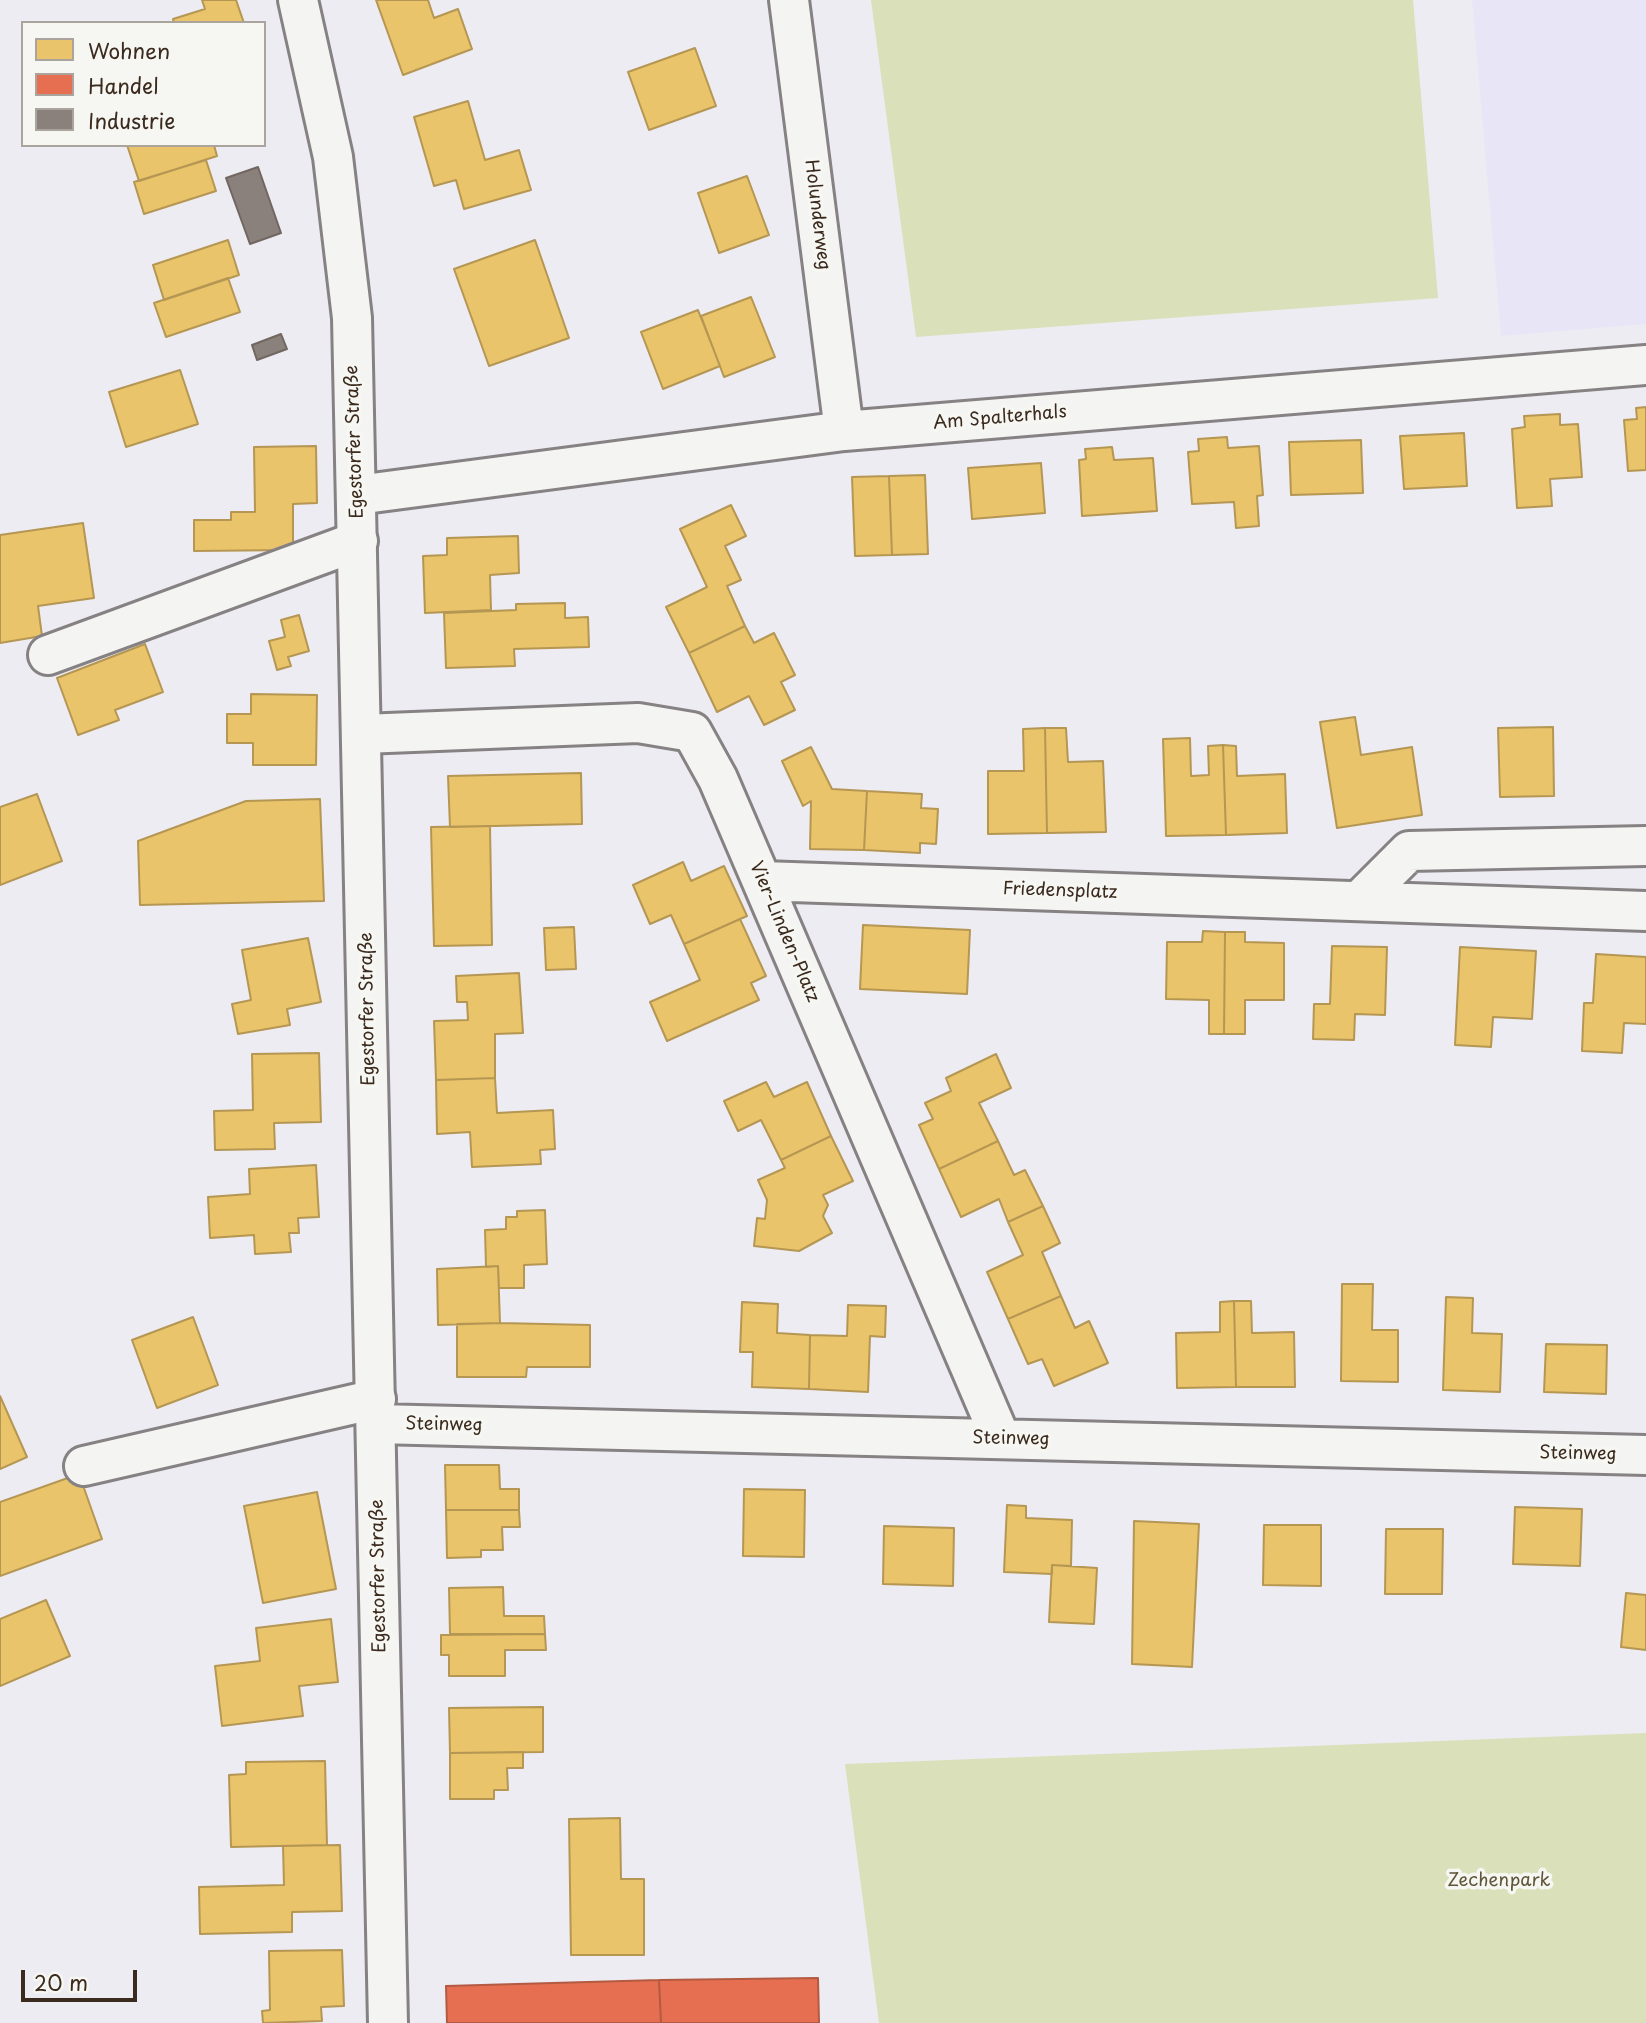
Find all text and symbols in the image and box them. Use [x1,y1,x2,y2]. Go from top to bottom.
legend [21,21,266,147]
text: Wohnen [88,34,170,66]
text: Handel [88,69,159,101]
text: Industrie [88,104,175,136]
street label: Holunderweg [799,158,835,272]
street label: Egestorfer Straße [342,365,368,519]
street label: Am Spalterhals [932,401,1068,435]
street label: Vier-Linden-Platz [745,858,823,1006]
street label: Friedensplatz [1002,878,1118,904]
street label: Egestorfer Straße [356,932,380,1086]
street label: Steinweg [405,1414,483,1436]
street label: Steinweg [972,1428,1050,1450]
street label: Steinweg [1539,1443,1617,1465]
street label: Egestorfer Straße [367,1499,391,1653]
park label: Zechenpark [1448,1870,1550,1892]
scale bar [24,1956,140,2000]
text: 20 m [34,1966,88,1998]

